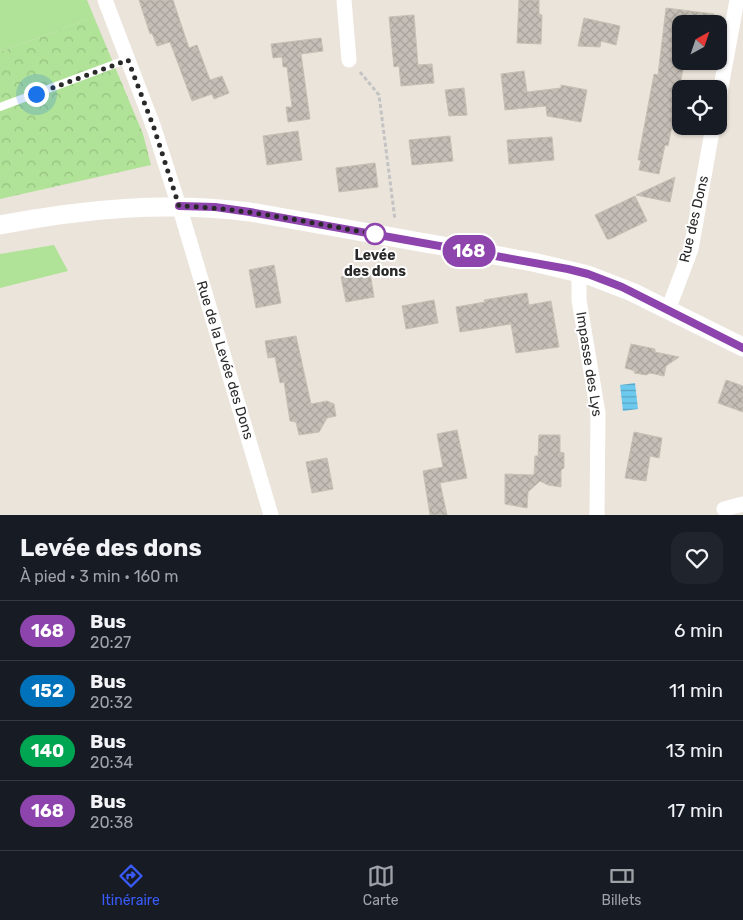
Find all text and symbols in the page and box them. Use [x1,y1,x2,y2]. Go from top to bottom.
north arrow [672,15,728,70]
map controls [672,15,727,135]
button: locate [672,80,727,135]
your location [24,82,49,107]
street label: Rue des Dons [676,174,712,264]
marker: Levée des dons [364,223,386,245]
line badge: 168 [440,235,498,267]
text: 168 [453,240,485,262]
place label: Levée des dons [344,247,406,280]
street label: Rue de la Levée des Dons [193,279,257,441]
street label: Impasse des Lys [572,310,606,418]
button: heart [671,532,723,584]
text: Levée des dons [20,534,202,562]
text: À pied · 3 min · 160 m [20,567,178,586]
text: Bus [90,610,126,633]
text: 6 min [674,619,723,642]
text: 168 [31,620,64,642]
text: 20:27 [90,633,131,652]
text: Bus [90,670,126,693]
text: 11 min [669,679,723,702]
text: 152 [31,680,64,702]
text: 20:32 [90,693,133,712]
text: Bus [90,730,126,753]
text: 13 min [666,739,723,762]
text: 140 [31,740,64,762]
text: 20:34 [90,753,133,772]
text: Bus [90,790,126,813]
text: 17 min [667,799,723,822]
text: 168 [31,800,64,822]
text: 20:38 [90,813,133,832]
tab: Itinéraire [102,862,160,909]
tab: Carte [363,862,399,909]
tab: Billets [602,862,642,909]

